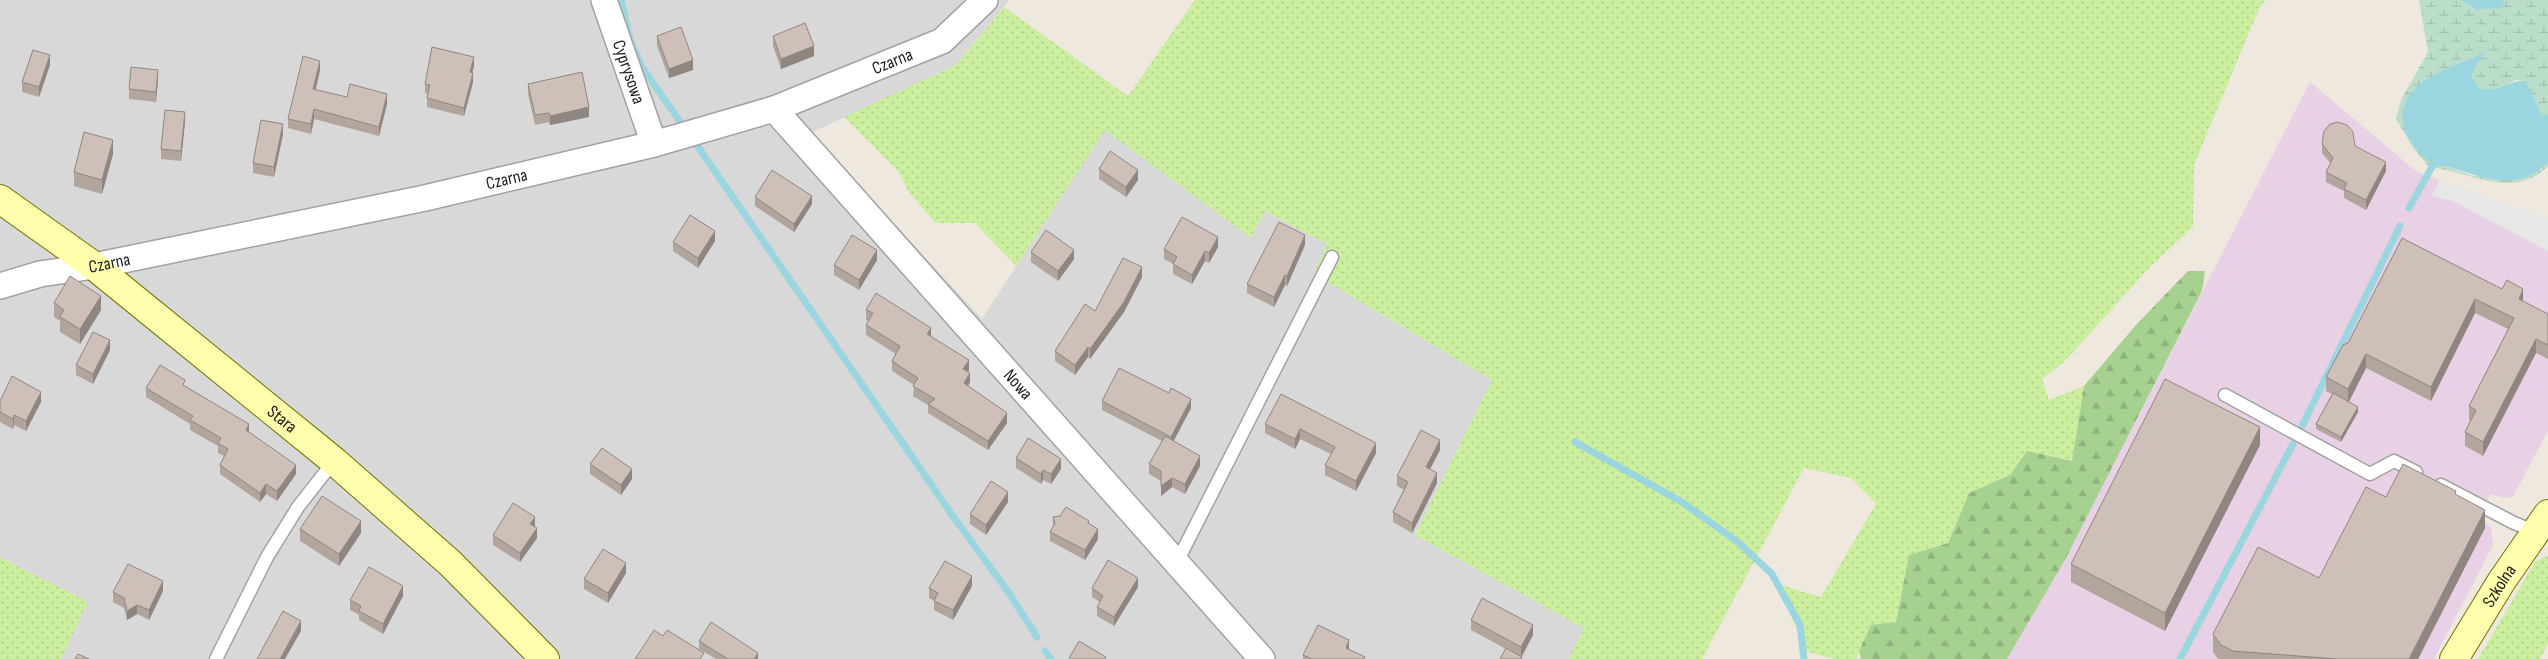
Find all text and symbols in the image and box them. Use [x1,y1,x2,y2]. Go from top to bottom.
street label: Cyprysowa [608,37,650,106]
street label: Czarna [869,44,916,79]
street label: Czarna [484,164,529,194]
street label: Czarna [87,248,132,277]
street label: Nowa [999,365,1037,404]
street label: Stara [263,401,301,437]
street label: Szkolna [2478,560,2520,611]

